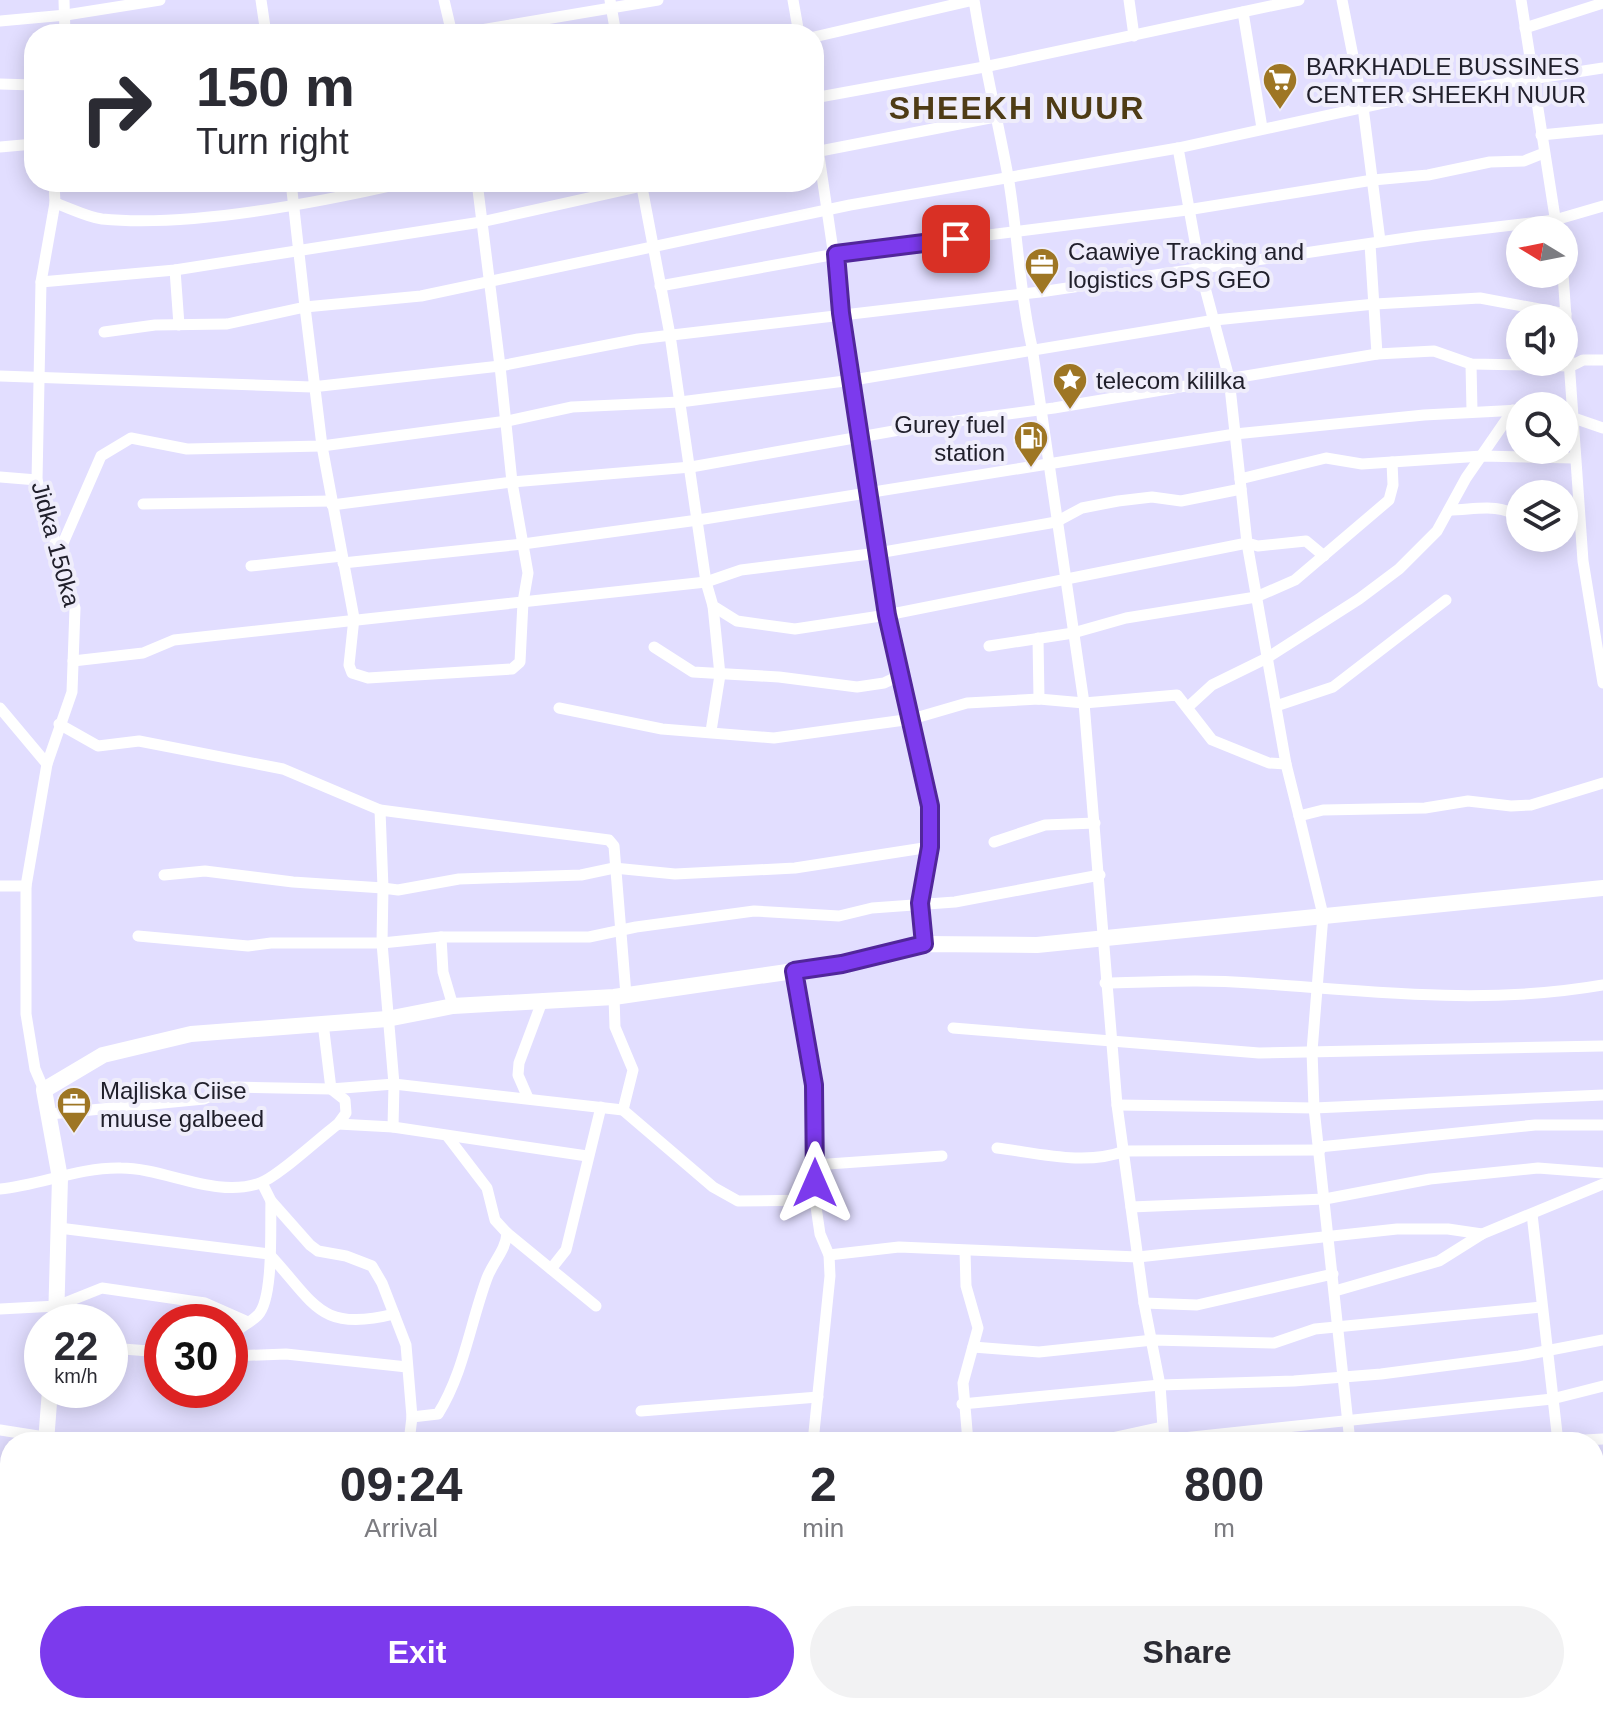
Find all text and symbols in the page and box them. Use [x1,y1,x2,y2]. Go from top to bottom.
place label: BARKHADLE BUSSINES CENTER SHEEKH NUUR [1306,53,1586,108]
text: 150 m [196,55,355,118]
icon: right [64,56,168,160]
supermarket icon: BARKHADLE BUSSINES CENTER SHEEKH NUUR [1261,61,1299,111]
district label: SHEEKH NUUR [889,90,1145,126]
text: Turn right [196,121,349,162]
pin [922,205,990,273]
north arrow [1506,216,1578,288]
map controls [1506,216,1578,552]
icon: arrive [934,217,978,261]
place label: Caawiye Tracking and logistics GPS GEO [1068,238,1304,293]
office icon: Caawiye Tracking and logistics GPS GEO [1023,246,1061,296]
button: sound [1506,304,1578,376]
place icon: telecom kililka [1051,361,1089,411]
place label: telecom kililka [1096,367,1246,394]
button: search [1506,392,1578,464]
place label: Gurey fuel station [894,411,1005,466]
fuel station icon: Gurey fuel station [1012,419,1050,469]
street label: Jidka 150ka [26,479,86,610]
button: layers [1506,480,1578,552]
place label: Majliska Ciise muuse galbeed [100,1077,264,1132]
office icon: Majliska Ciise muuse galbeed [55,1085,93,1135]
position arrow [773,1141,857,1225]
speed limit sign: 30 [144,1304,248,1408]
text: 22 [54,1324,98,1368]
text: km/h [54,1365,98,1387]
text: 09:24 [340,1458,463,1511]
text: 2 [810,1458,837,1511]
text: 800 [1184,1458,1264,1511]
text: Arrival [364,1513,438,1543]
text: min [802,1513,844,1543]
text: m [1213,1513,1235,1543]
button: Exit [40,1606,794,1698]
button: Share [810,1606,1564,1698]

